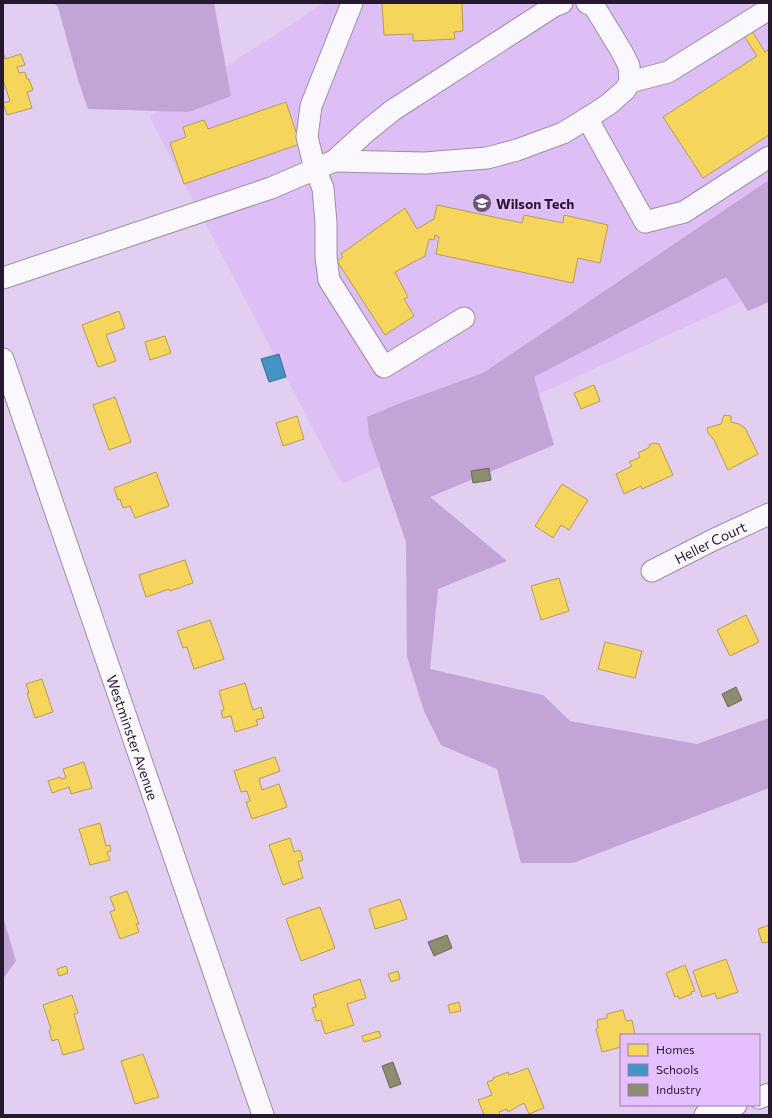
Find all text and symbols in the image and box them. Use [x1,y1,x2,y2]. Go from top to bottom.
school or university icon: Wilson Tech [471,192,493,214]
place label: Wilson Tech [496,195,574,212]
street label: Heller Court [671,517,749,567]
street label: Westminster Avenue [104,673,162,802]
legend [620,1034,760,1106]
text: Homes [656,1042,694,1056]
text: Schools [656,1062,699,1076]
text: Industry [656,1082,701,1096]

